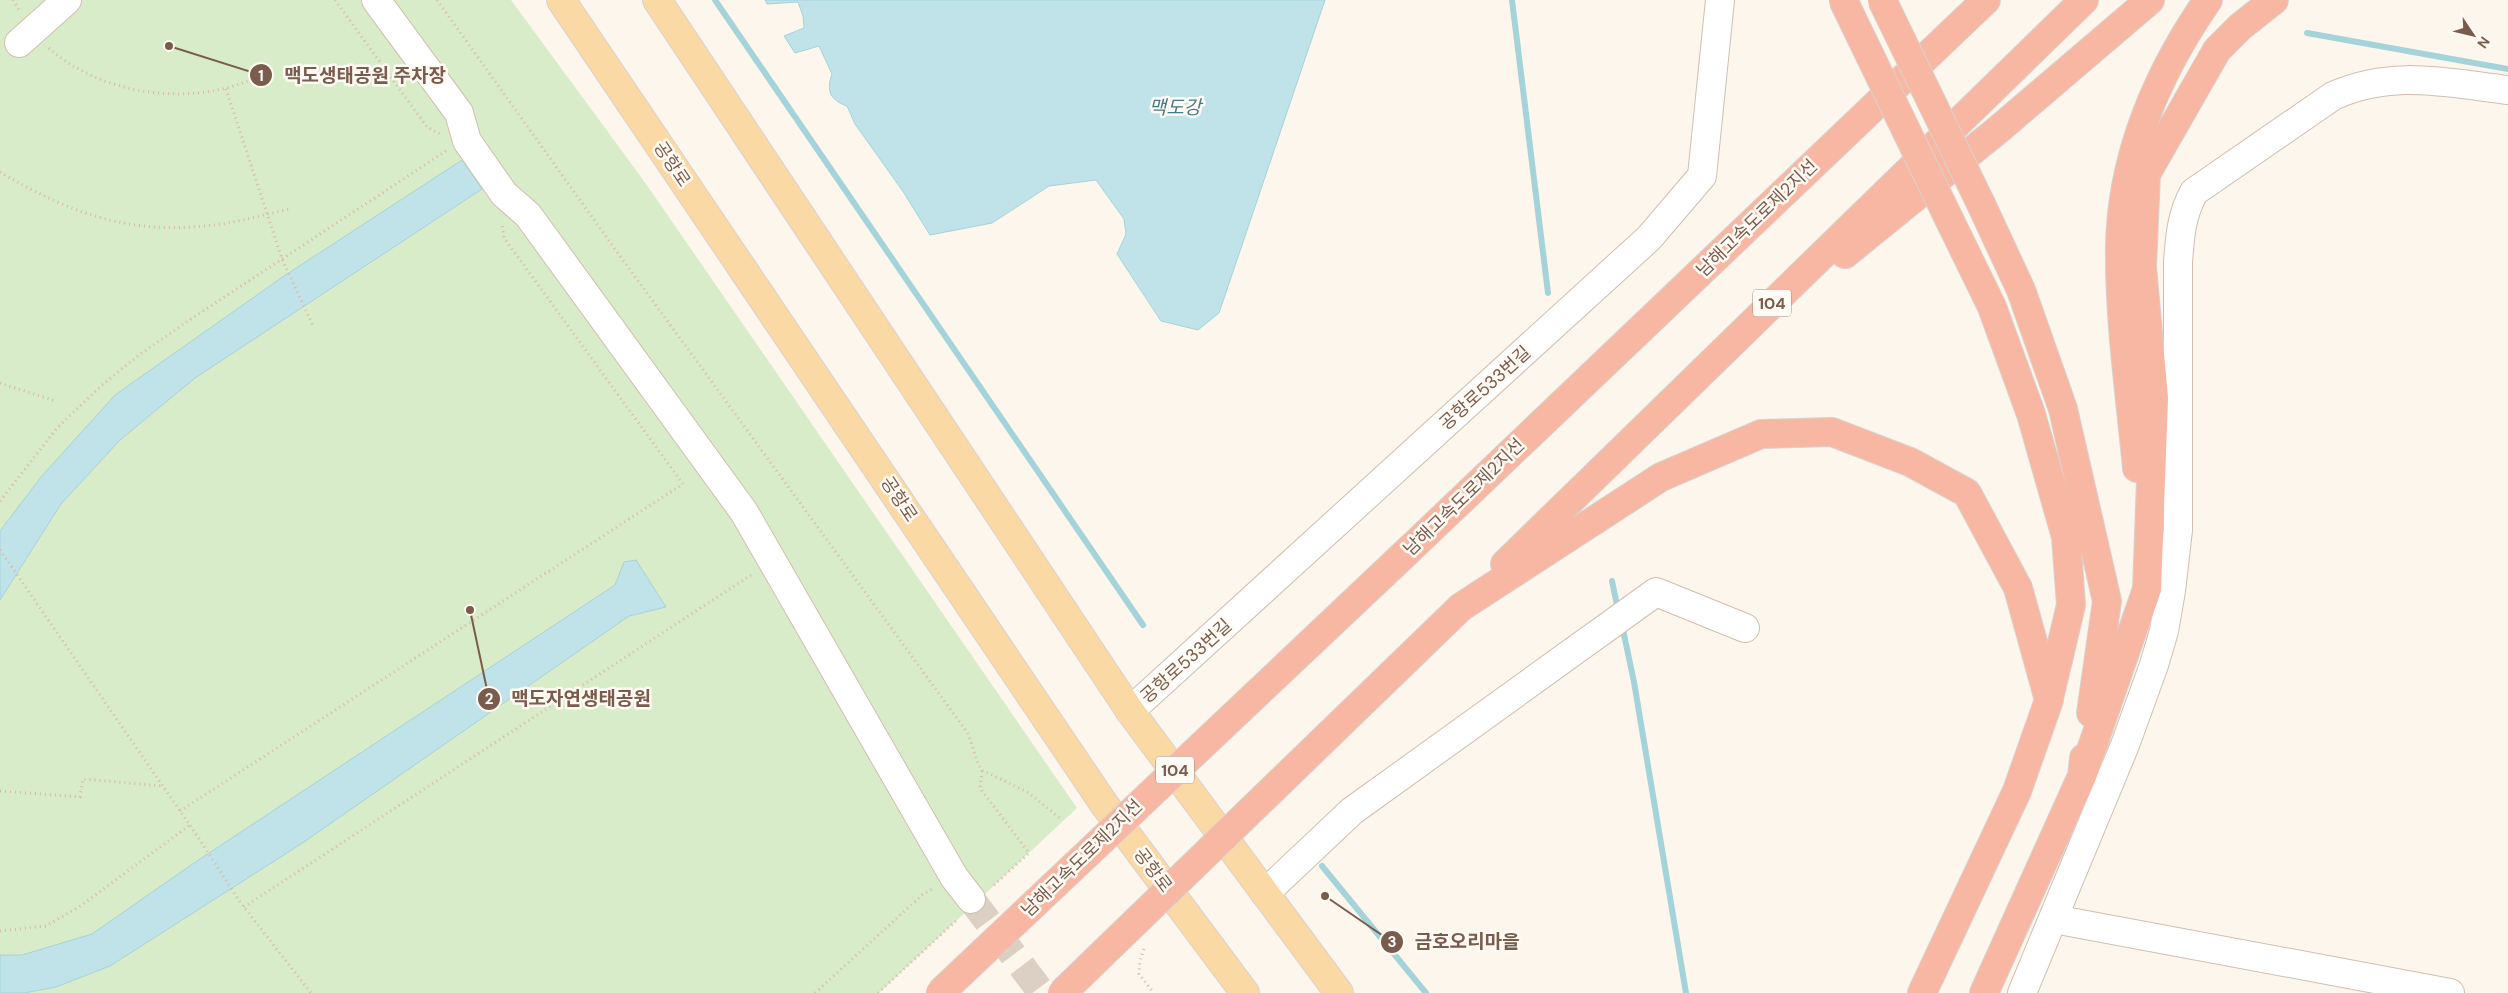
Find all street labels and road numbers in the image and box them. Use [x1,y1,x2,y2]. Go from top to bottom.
street label: 공항로 [648,137,696,191]
street label: 남해고속도로제2지선 [1691,154,1823,282]
road number: 104 [1753,290,1791,316]
street label: 공항로533번길 [1434,341,1536,435]
street label: 남해고속도로제2지선 [1398,433,1530,561]
street label: 공항로 [875,472,923,526]
street label: 공항로533번길 [1135,614,1237,708]
road number: 104 [1156,756,1194,784]
street label: 남해고속도로제2지선 [1016,794,1148,922]
street label: 공항로 [1128,843,1178,897]

